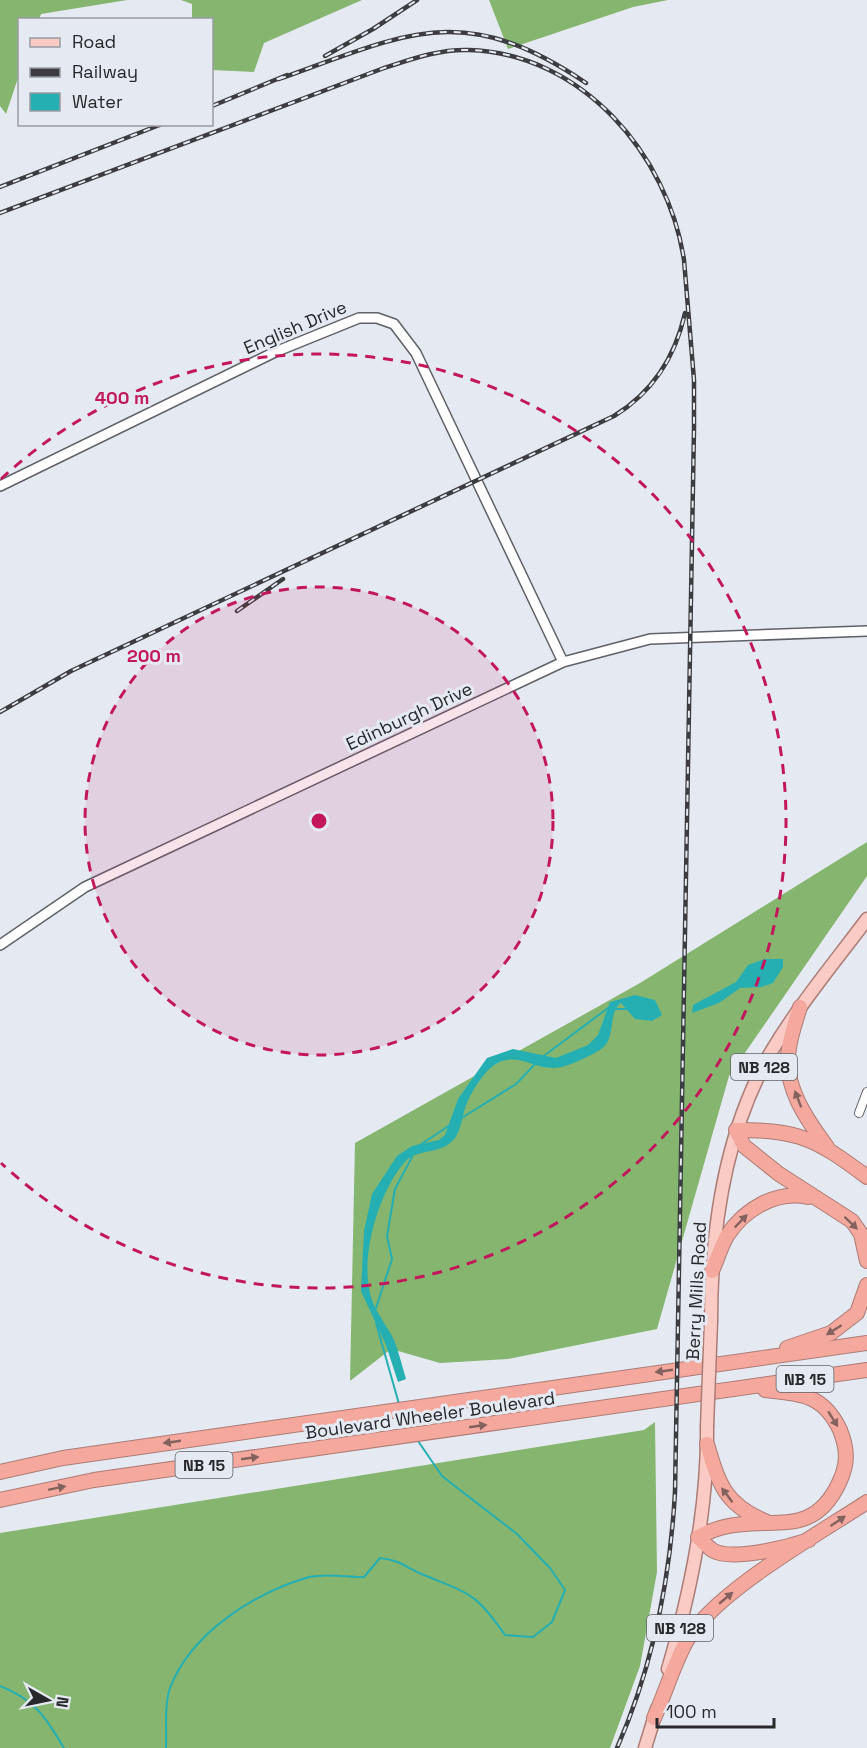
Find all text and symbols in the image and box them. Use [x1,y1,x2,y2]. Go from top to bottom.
legend [18,18,213,126]
text: Road [72,30,116,53]
text: Railway [72,60,138,83]
text: Water [72,90,123,113]
street label: English Drive [240,295,350,359]
text: 400 m [95,386,149,409]
text: 200 m [127,644,181,667]
street label: Edinburgh Drive [342,677,476,755]
centre of rings [309,811,329,831]
road number: NB 128 [731,1054,797,1080]
one-way arrow [793,1090,803,1108]
one-way arrow [734,1213,748,1228]
one-way arrow [844,1216,858,1230]
street label: Berry Mills Road [681,1221,711,1361]
one-way arrow [826,1324,842,1335]
one-way arrow [655,1366,674,1375]
road number: NB 15 [776,1366,834,1392]
street label: Boulevard Wheeler Boulevard [304,1386,556,1444]
one-way arrow [827,1411,838,1427]
one-way arrow [468,1421,487,1431]
one-way arrow [162,1438,181,1447]
road number: NB 15 [176,1452,232,1478]
one-way arrow [241,1454,260,1463]
one-way arrow [48,1483,67,1492]
one-way arrow [721,1487,733,1503]
one-way arrow [830,1516,846,1527]
one-way arrow [718,1592,733,1605]
road number: NB 128 [647,1615,713,1641]
north arrow [18,1670,78,1730]
scale bar [657,1691,774,1729]
text: N [51,1695,74,1709]
text: 100 m [666,1700,717,1723]

